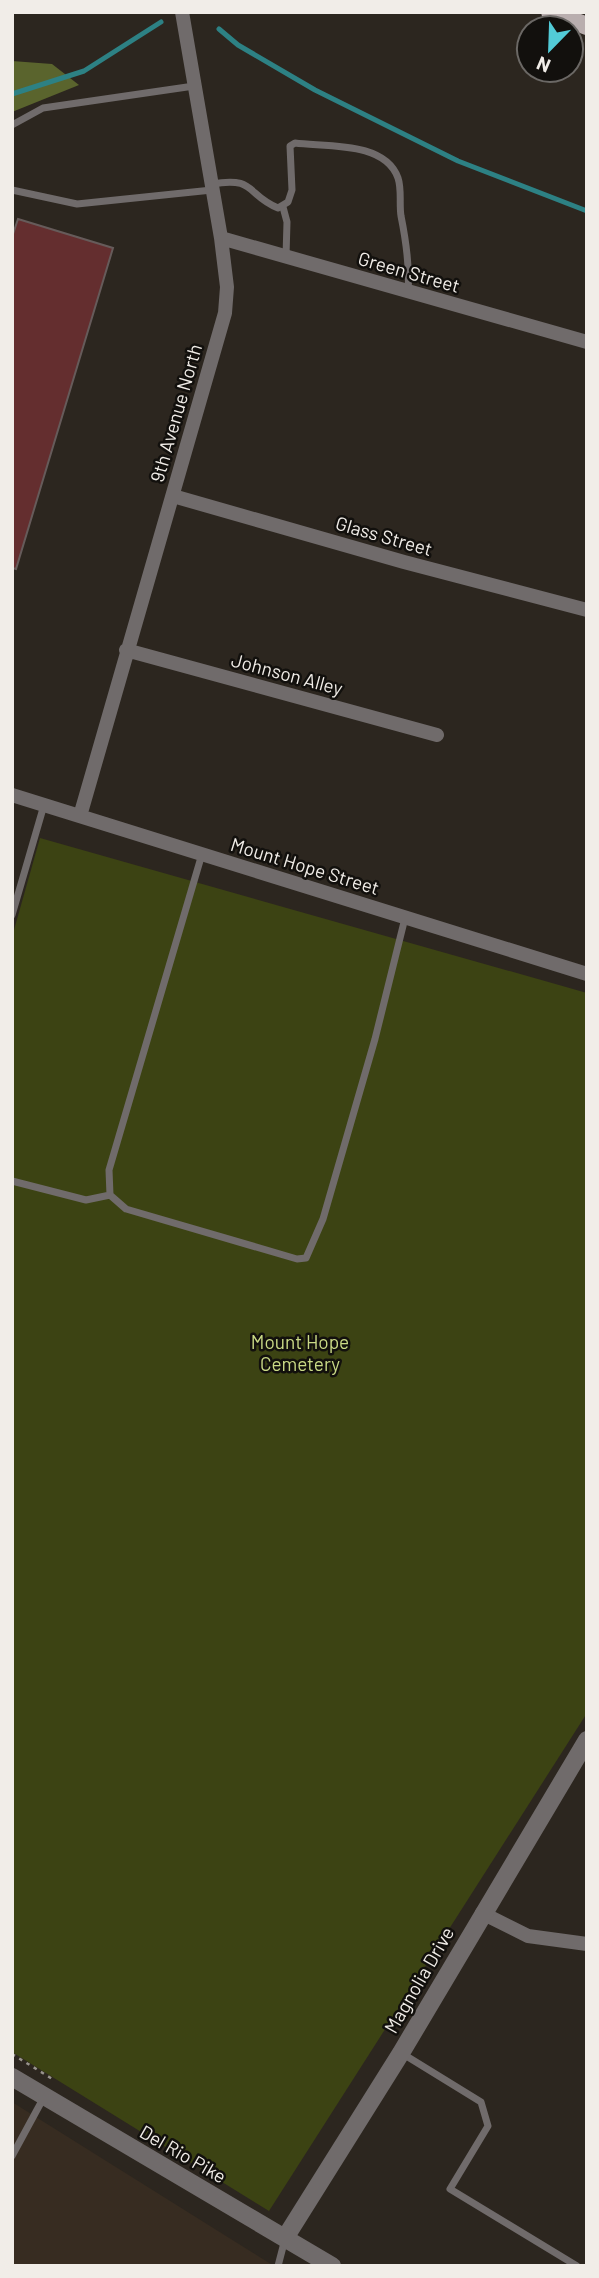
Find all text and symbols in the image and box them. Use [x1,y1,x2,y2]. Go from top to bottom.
north arrow [515,14,585,84]
text: N [533,52,553,78]
street label: Green Street [356,246,463,297]
street label: 9th Avenue North [145,341,206,485]
street label: Glass Street [333,511,435,560]
street label: Johnson Alley [229,648,346,699]
street label: Mount Hope Street [228,832,382,899]
park label: Mount Hope Cemetery [251,1330,349,1375]
street label: Magnolia Drive [379,1922,458,2037]
street label: Del Rio Pike [136,2120,231,2188]

